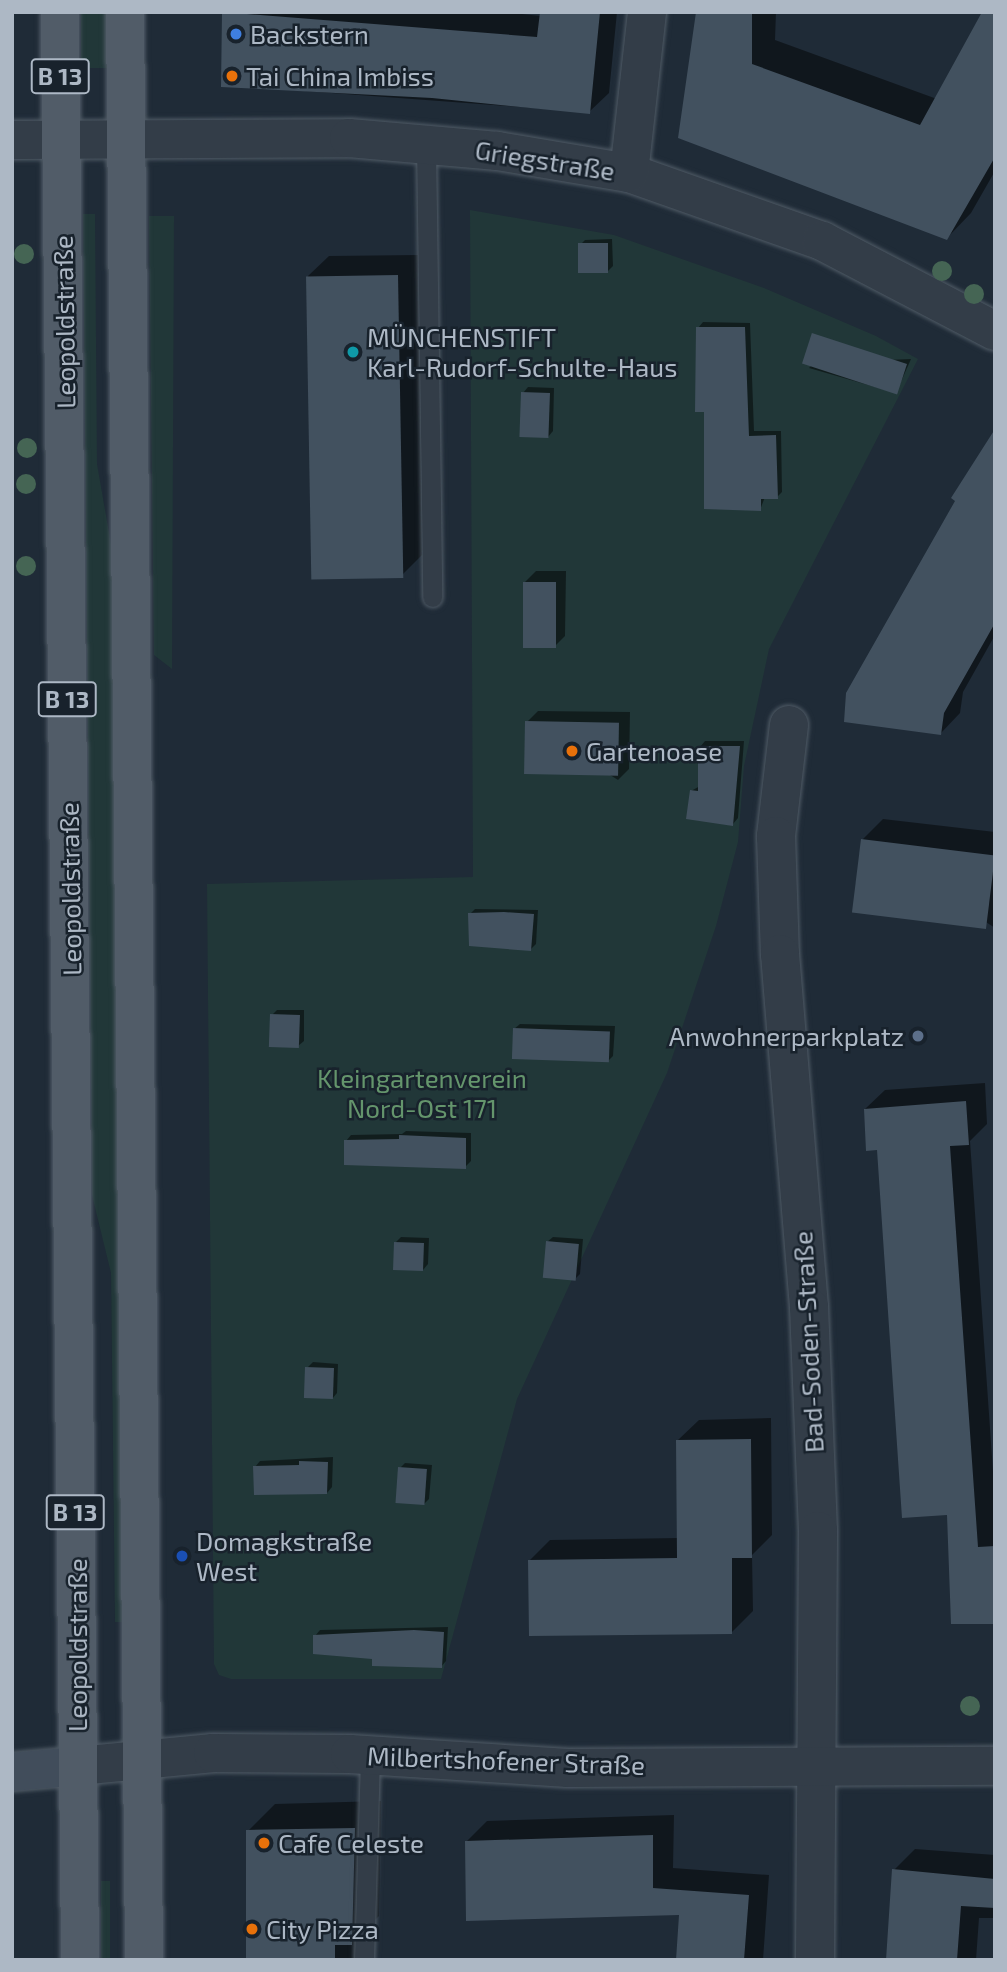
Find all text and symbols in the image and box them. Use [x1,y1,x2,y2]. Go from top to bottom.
place label: Backstern [250,18,369,50]
marker: Backstern [228,26,244,42]
road number: B 13 [30,56,90,96]
place label: Tai China Imbiss [246,60,434,92]
marker: Tai China Imbiss [224,68,240,84]
street label: Griegstraße [473,134,617,186]
street label: Leopoldstraße [47,235,81,409]
place label: MÜNCHENSTIFT Karl-Rudorf-Schulte-Haus [367,321,677,382]
marker: MÜNCHENSTIFT Karl-Rudorf-Schulte-Haus [345,344,361,360]
road number: B 13 [37,678,97,720]
place label: Gartenoase [586,735,722,767]
marker: Gartenoase [564,743,580,759]
street label: Leopoldstraße [53,802,87,976]
place label: Anwohnerparkplatz [669,1020,904,1052]
marker: Anwohnerparkplatz [910,1028,926,1044]
park label: Kleingartenverein Nord-Ost 171 [317,1062,527,1124]
street label: Bad-Soden-Straße [787,1230,829,1454]
road number: B 13 [45,1492,105,1532]
place label: Domagkstraße West [196,1525,372,1586]
marker: Domagkstraße West [174,1548,190,1564]
street label: Leopoldstraße [61,1558,93,1732]
street label: Milbertshofener Straße [366,1740,646,1780]
place label: Cafe Celeste [278,1827,424,1859]
marker: Cafe Celeste [256,1835,272,1851]
place label: City Pizza [266,1913,379,1945]
marker: City Pizza [244,1921,260,1937]

